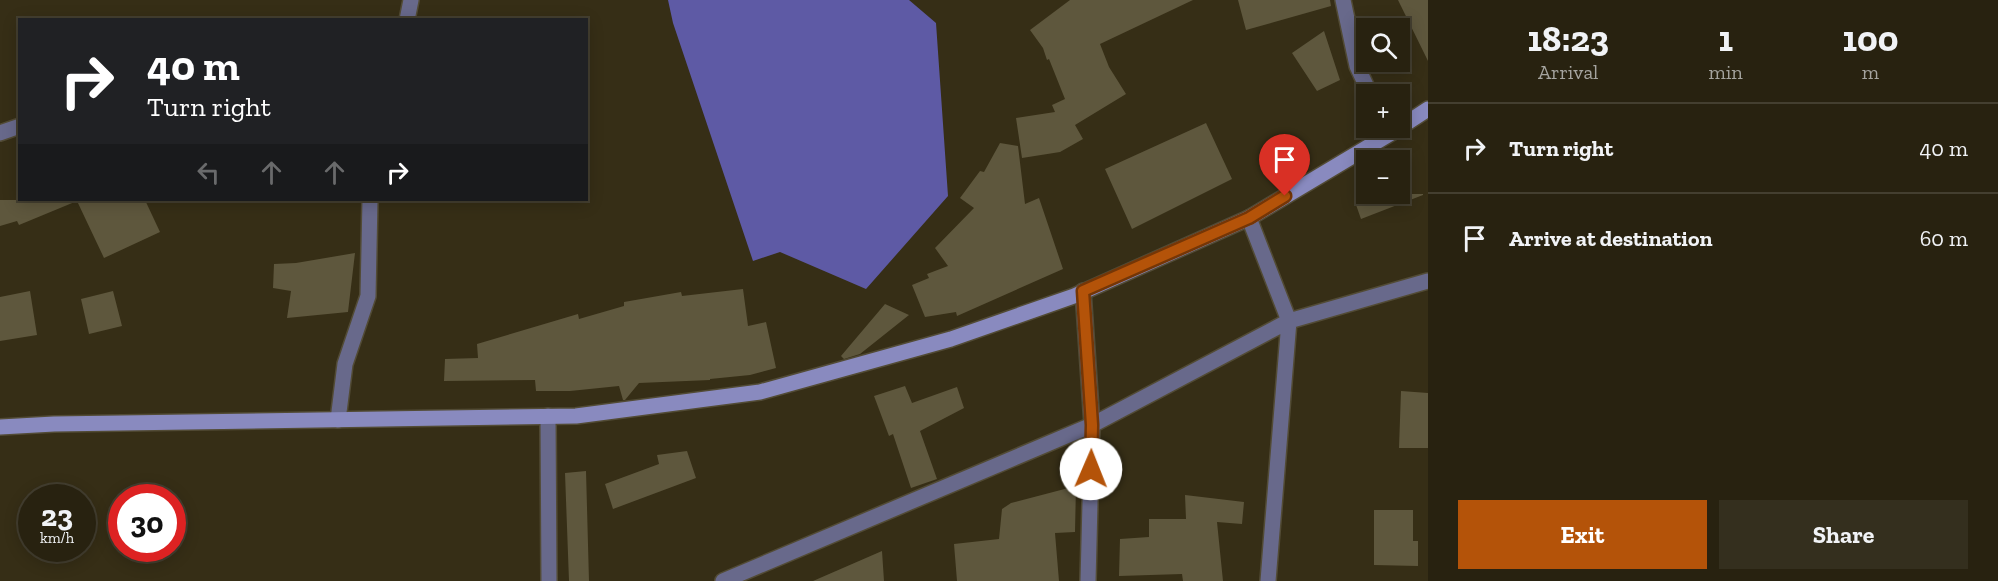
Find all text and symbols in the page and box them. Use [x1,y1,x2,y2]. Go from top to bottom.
text: 18:23 [1528,17,1609,60]
text: 1 [1718,17,1733,60]
text: 100 [1842,17,1898,60]
map controls [1356,18,1410,204]
button: search [1356,18,1410,72]
text: 40 m [147,40,240,91]
icon: right [48,42,126,120]
text: Arrival [1538,60,1598,84]
text: min [1709,60,1743,84]
text: m [1862,60,1879,84]
button: + [1356,84,1410,138]
text: Turn right [147,91,271,123]
icon: right [1458,132,1491,165]
pin [1259,134,1310,196]
text: Turn right [1509,135,1613,162]
text: 40 m [1919,135,1968,162]
icon: arrive [1268,143,1301,176]
button: − [1356,150,1410,204]
icon: left [192,156,225,189]
icon: ahead [255,156,288,189]
icon: ahead [318,156,351,189]
icon: right [381,156,414,189]
icon: arrive [1458,222,1491,255]
text: Arrive at destination [1509,225,1712,252]
text: 60 m [1920,225,1968,252]
position arrow [1059,437,1123,501]
speed limit sign: 30 [108,484,186,562]
text: 23 [41,498,73,534]
button: Exit [1458,500,1707,569]
button: Share [1719,500,1968,569]
text: km/h [40,529,74,547]

